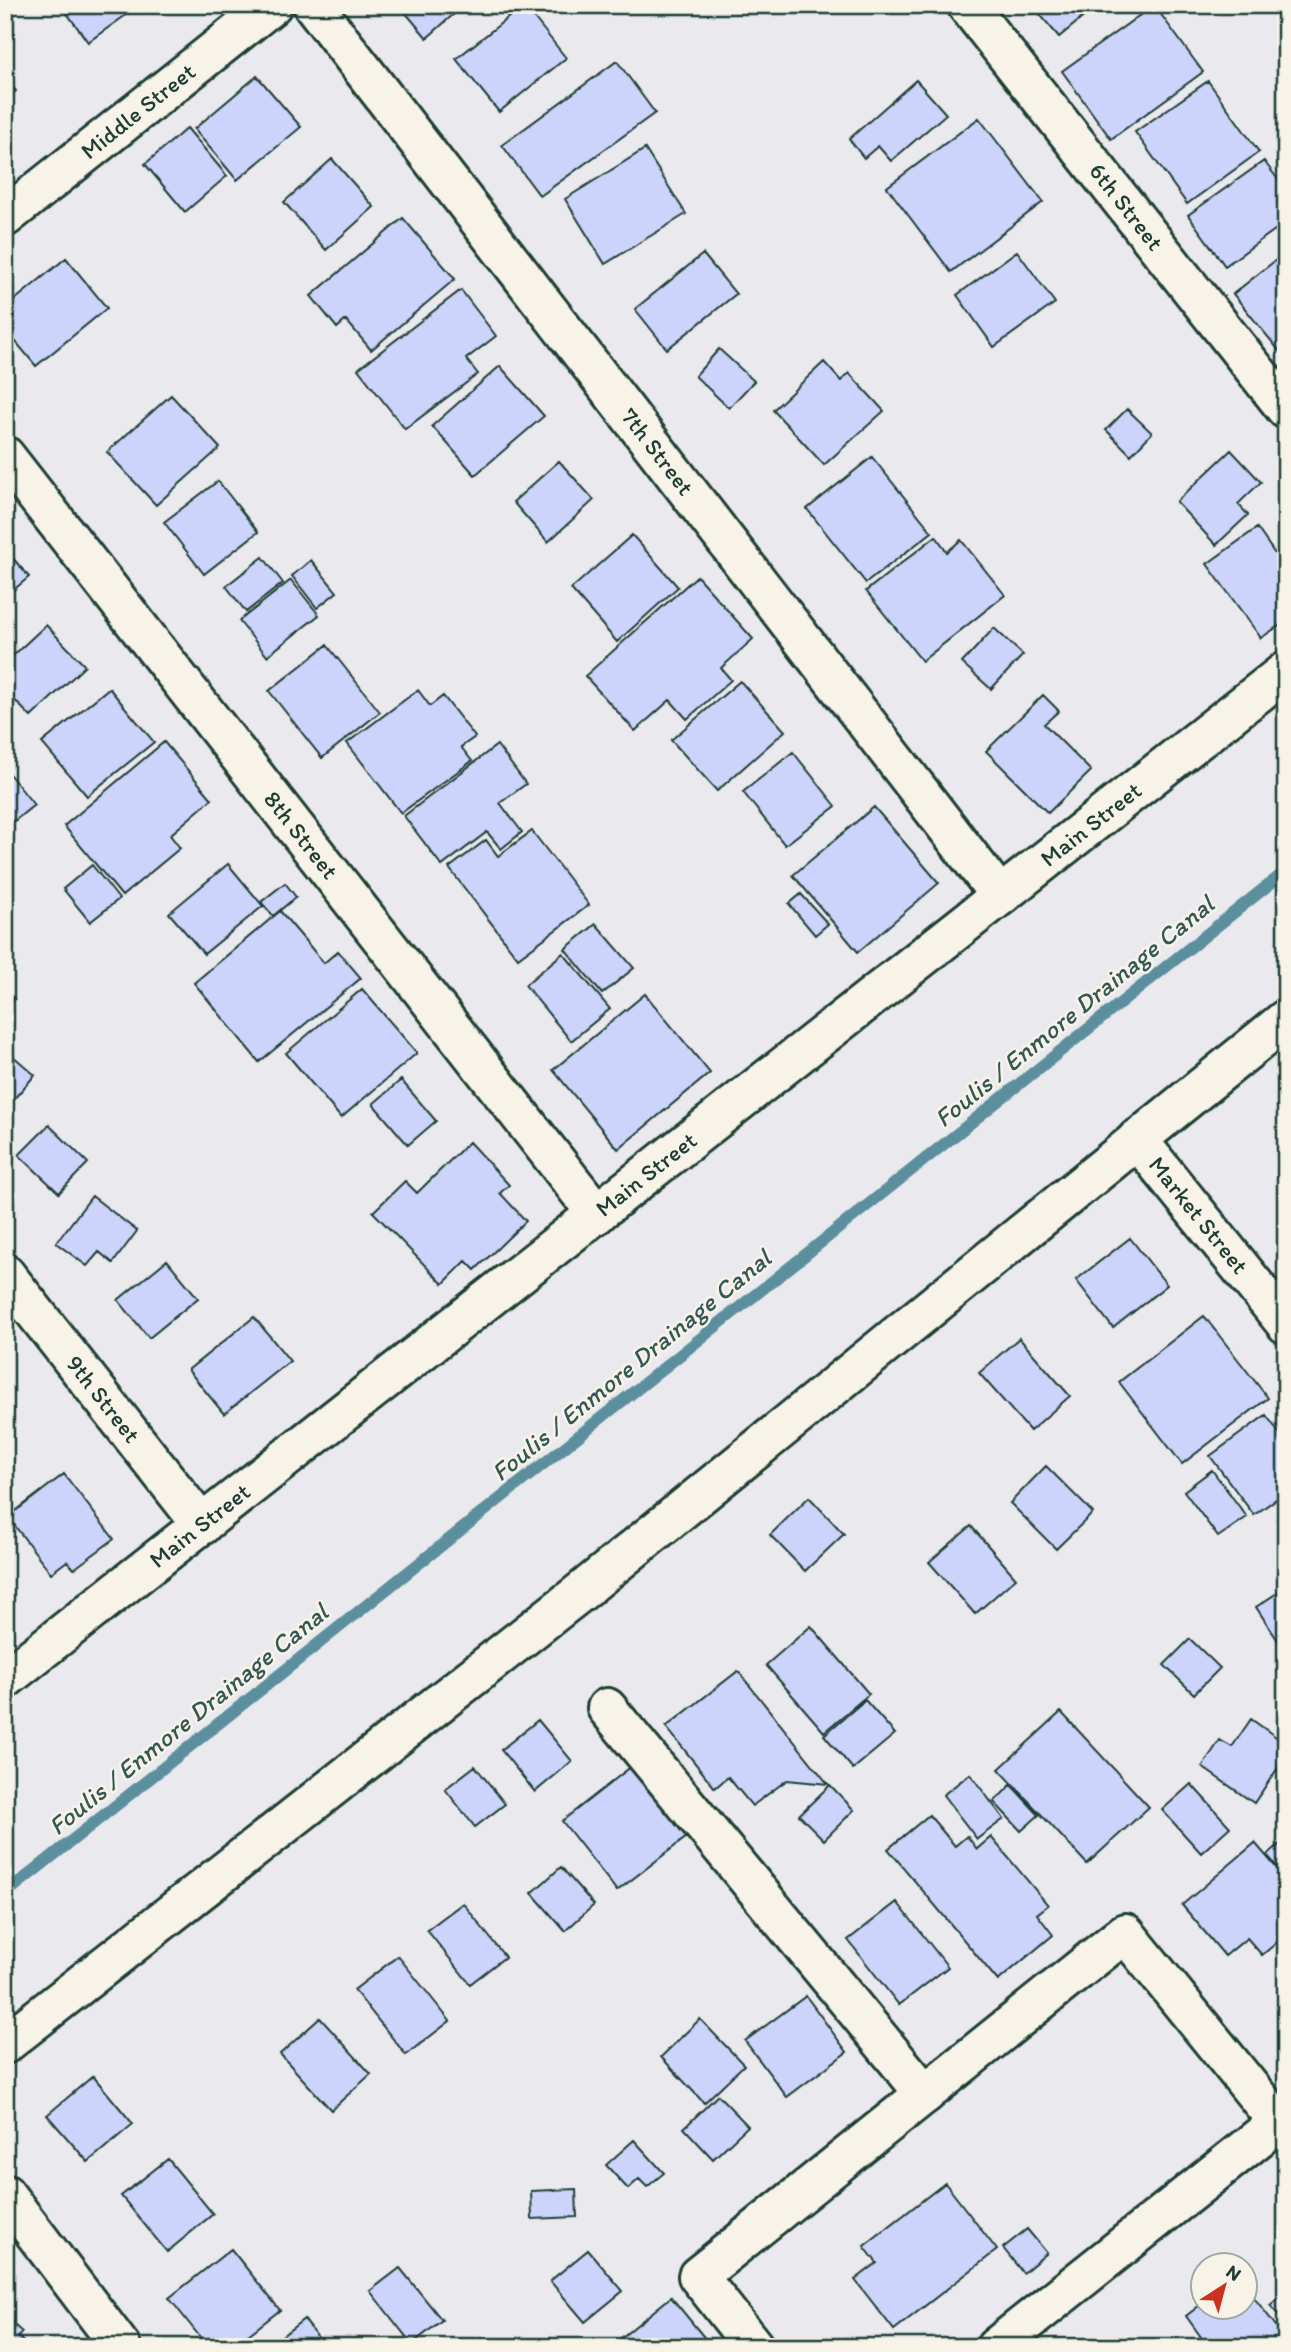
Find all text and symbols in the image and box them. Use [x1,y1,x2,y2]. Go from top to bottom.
street label: Middle Street [75,57,201,165]
street label: 6th Street [1083,157,1170,256]
street label: 7th Street [615,402,701,501]
street label: Main Street [1034,775,1147,873]
street label: 8th Street [258,785,345,885]
water label: Foulis / Enmore Drainage Canal [928,887,1222,1134]
street label: Main Street [590,1125,702,1223]
street label: Market Street [1143,1150,1255,1280]
water label: Foulis / Enmore Drainage Canal [485,1241,779,1488]
street label: 9th Street [60,1349,147,1448]
street label: Main Street [143,1477,256,1574]
water label: Foulis / Enmore Drainage Canal [42,1595,336,1842]
north arrow [1190,2250,1260,2320]
text: N [1222,2260,1246,2286]

